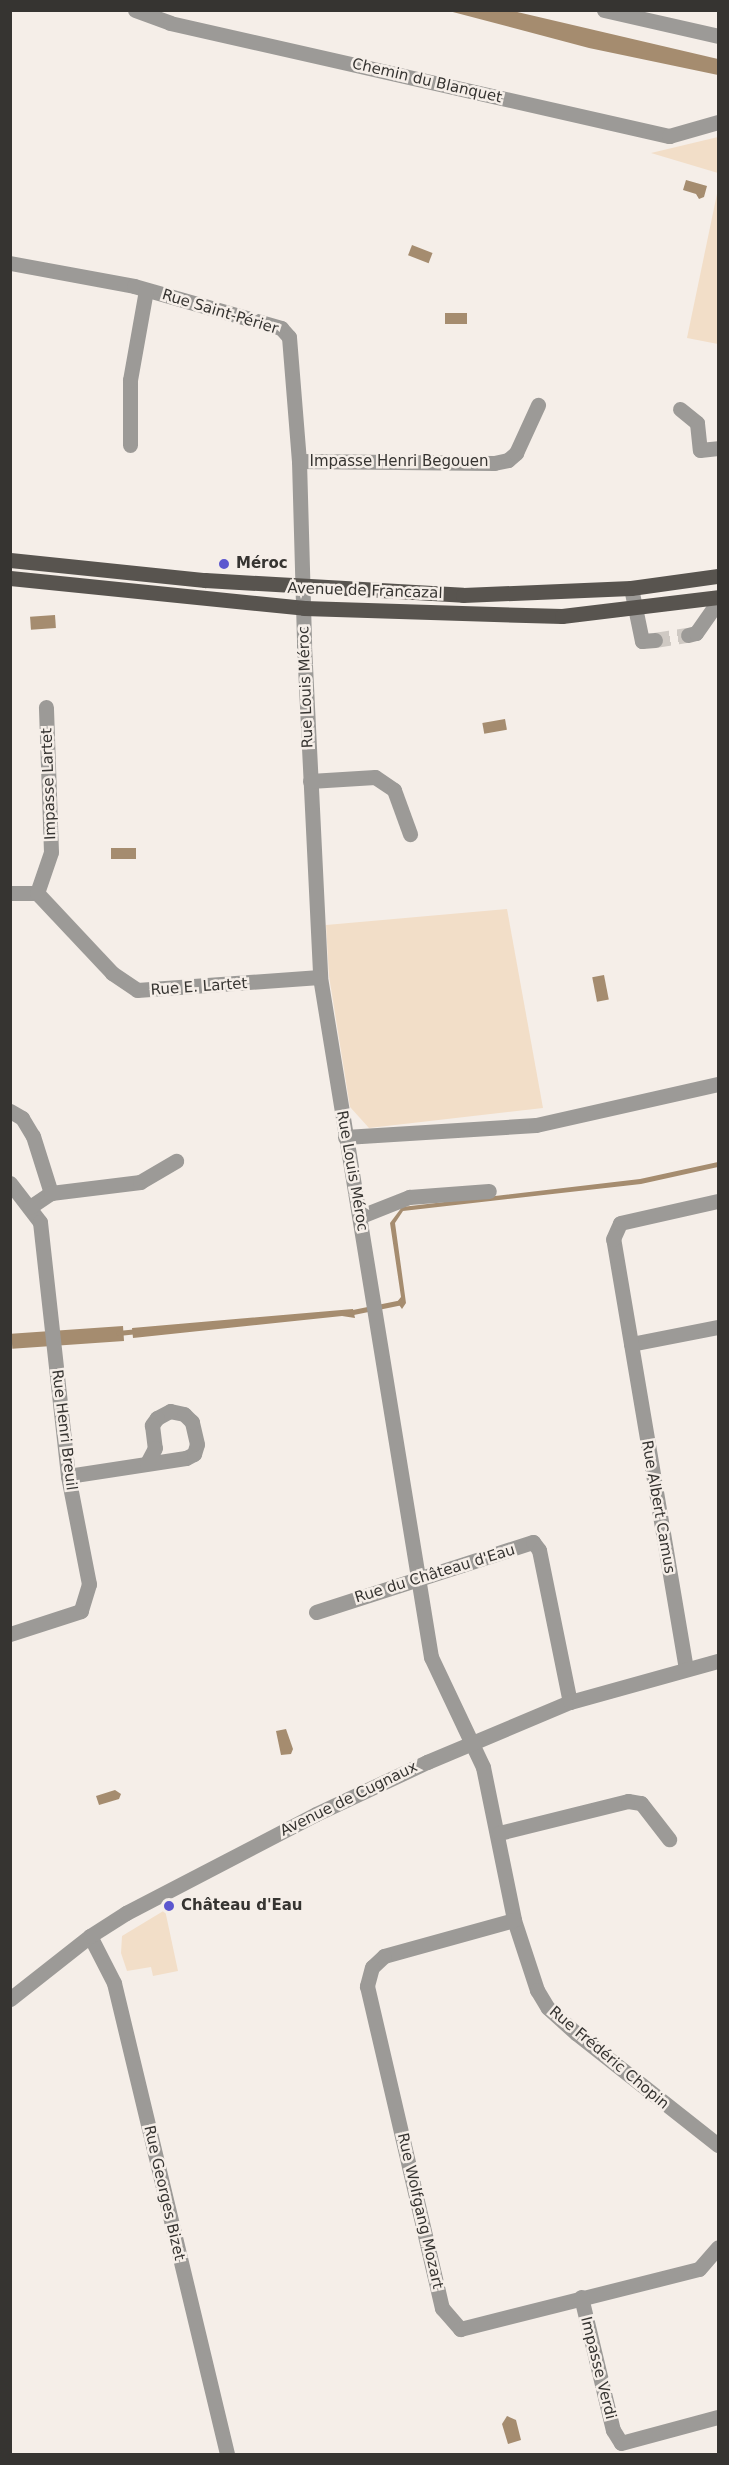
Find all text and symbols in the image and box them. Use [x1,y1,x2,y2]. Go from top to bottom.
street label: Chemin du Blanquet [350,55,504,107]
street label: Rue Saint-Périer [160,286,280,338]
street label: Impasse Henri Begouen [310,453,488,471]
place label: Méroc [236,555,288,573]
marker: Méroc [217,557,231,571]
street label: Avenue de Francazal [287,579,443,603]
street label: Rue Louis Méroc [295,626,317,748]
street label: Impasse Lartet [38,728,60,840]
street label: Rue E. Lartet [150,975,248,999]
street label: Rue Louis Méroc [333,1109,371,1233]
street label: Rue Henri Breuil [48,1369,80,1491]
street label: Rue Albert Camus [637,1439,679,1575]
street label: Rue du Château d'Eau [353,1541,517,1607]
street label: Avenue de Cugnaux [277,1758,421,1840]
place label: Château d'Eau [181,1897,303,1915]
marker: Château d'Eau [162,1899,176,1913]
street label: Rue Frédéric Chopin [546,2003,672,2113]
street label: Rue Georges Bizet [140,2124,188,2262]
street label: Rue Wolfgang Mozart [393,2131,447,2291]
street label: Impasse Verdi [577,2315,619,2421]

